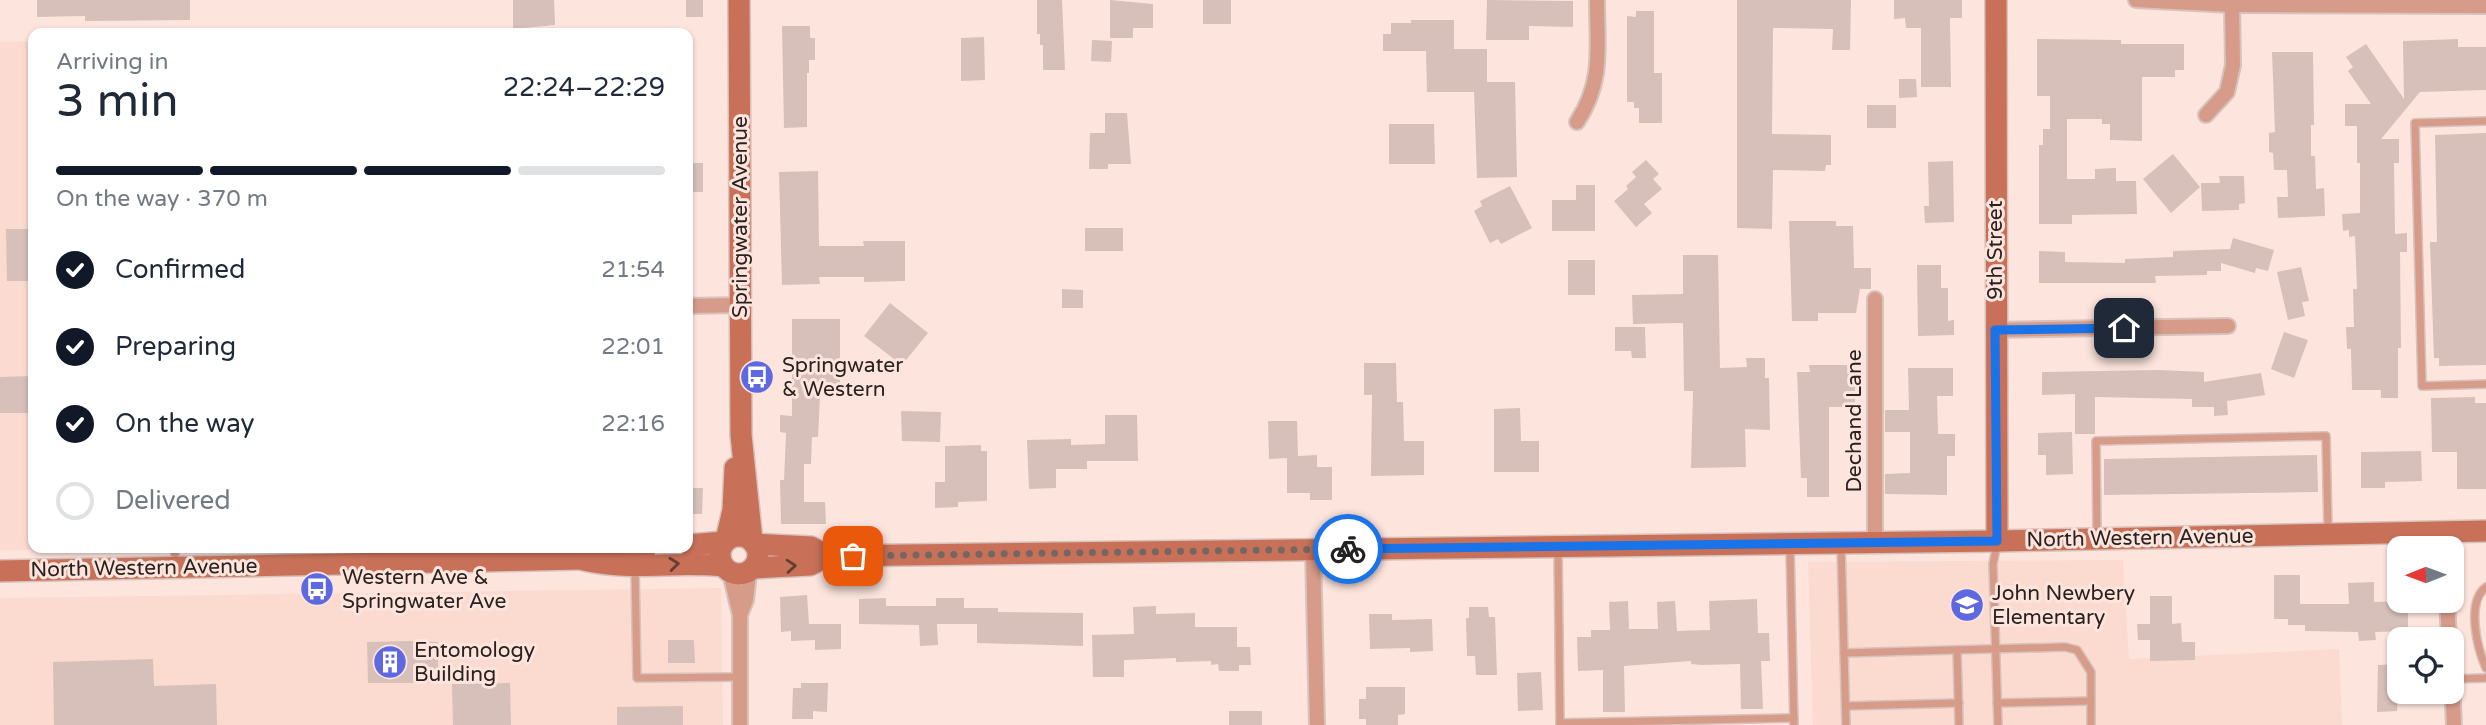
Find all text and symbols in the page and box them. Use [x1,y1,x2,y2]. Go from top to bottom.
text: Arriving in [56,48,169,76]
text: 22:24–22:29 [503,72,665,103]
text: 3 min [56,74,179,129]
street label: Springwater Avenue [728,116,753,318]
text: On the way · 370 m [56,185,268,213]
street label: 9th Street [1983,200,2008,300]
icon: check [56,251,94,289]
text: Confirmed [115,254,245,285]
text: 21:54 [601,256,665,284]
pin [2094,298,2154,358]
icon: home [2105,309,2143,347]
icon: check [56,328,94,366]
text: Preparing [115,331,236,362]
text: 22:01 [601,333,665,361]
street label: Dechand Lane [1842,349,1867,493]
place label: Springwater & Western [782,353,903,402]
bus stop icon: Springwater & Western [738,358,776,396]
icon: check [56,405,94,443]
text: On the way [115,408,255,439]
text: 22:16 [601,410,665,438]
text: Delivered [115,485,231,516]
courier [1313,514,1383,584]
street label: North Western Avenue [2026,524,2254,552]
pin [823,526,883,586]
icon: bike [1329,530,1367,568]
north arrow [2387,536,2464,612]
map controls [2387,536,2464,704]
icon: bag [834,537,872,575]
street label: North Western Avenue [30,554,258,582]
one-way arrow [668,557,680,572]
one-way arrow [786,559,797,574]
place label: Western Ave & Springwater Ave [342,565,507,614]
bus stop icon: Western Ave & Springwater Ave [298,570,336,608]
place label: John Newbery Elementary [1992,581,2135,630]
school or university icon: John Newbery Elementary [1948,586,1986,624]
button: locate [2387,627,2464,704]
place label: Entomology Building [414,638,535,687]
building icon: Entomology Building [371,643,409,681]

